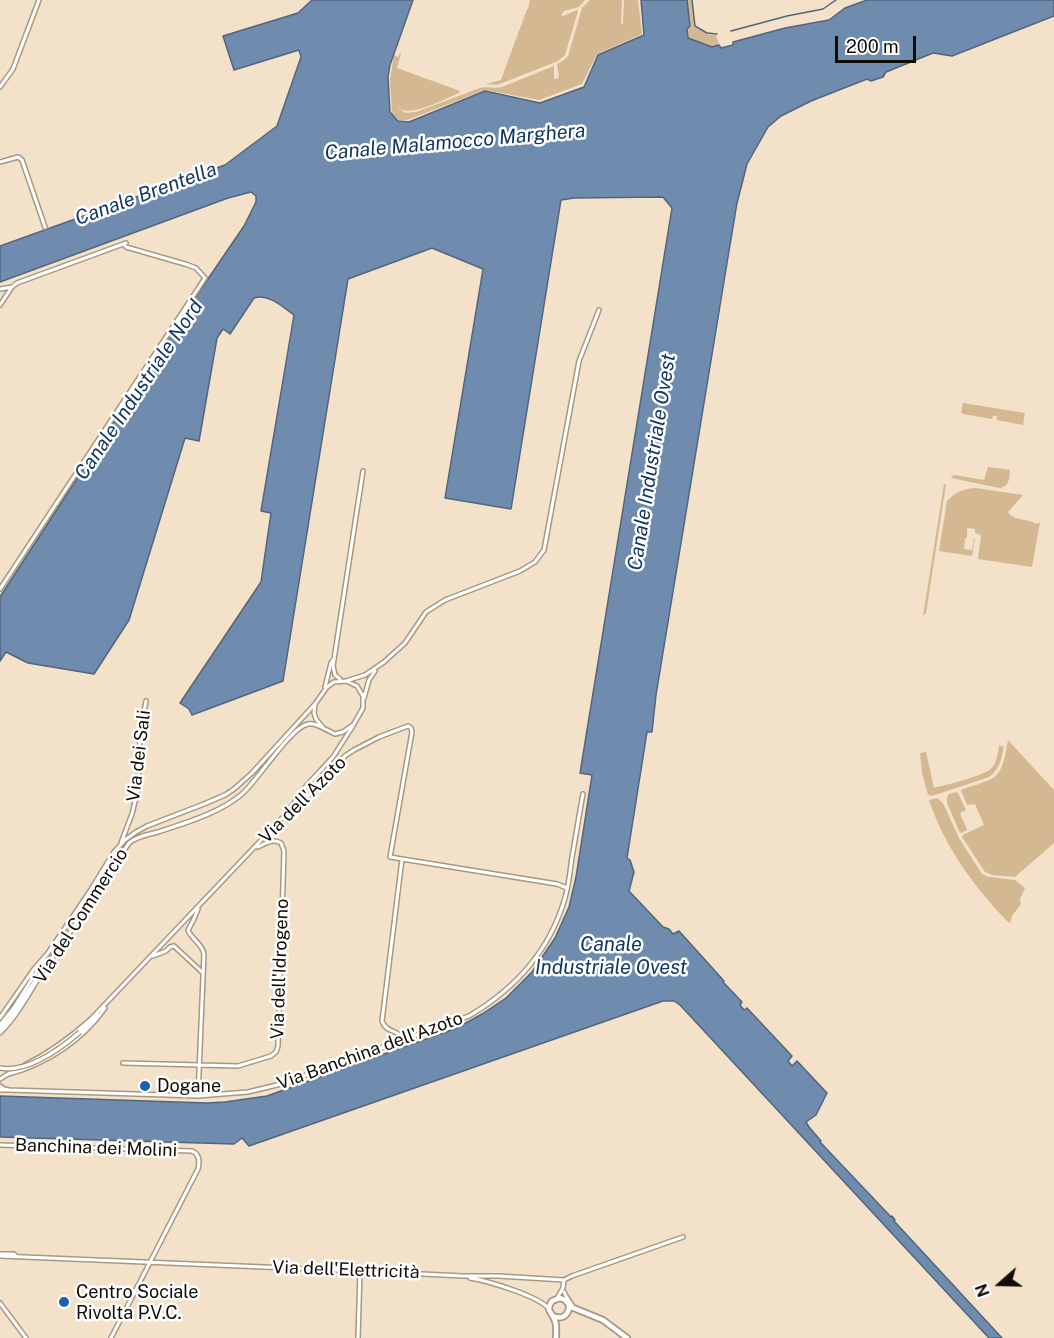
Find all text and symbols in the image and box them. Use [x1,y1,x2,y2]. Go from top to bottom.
scale bar [838,24,919,62]
text: 200 m [846,36,899,57]
water label: Canale Malamocco Marghera [324,119,586,165]
water label: Canale Brentella [72,157,220,231]
water label: Canale Industriale Nord [70,295,208,485]
water label: Canale Industriale Ovest [623,352,681,572]
street label: Via dei Sali [123,709,155,803]
street label: Via dell'Azoto [255,752,351,848]
street label: Via del Commercio [29,844,133,988]
street label: Via dell'Idrogeno [267,898,293,1040]
water label: Canale Industriale Ovest [535,933,687,980]
street label: Via Banchina dell'Azoto [274,1007,466,1095]
place label: Dogane [157,1075,221,1097]
marker: Dogane [138,1079,152,1093]
street label: Banchina dei Molini [15,1134,177,1162]
north arrow [970,1254,1030,1314]
street label: Via dell'Elettricità [272,1257,420,1283]
place label: Centro Sociale Rivolta P.V.C. [76,1281,199,1324]
text: N [972,1281,994,1299]
marker: Centro Sociale Rivolta P.V.C. [57,1295,71,1309]

